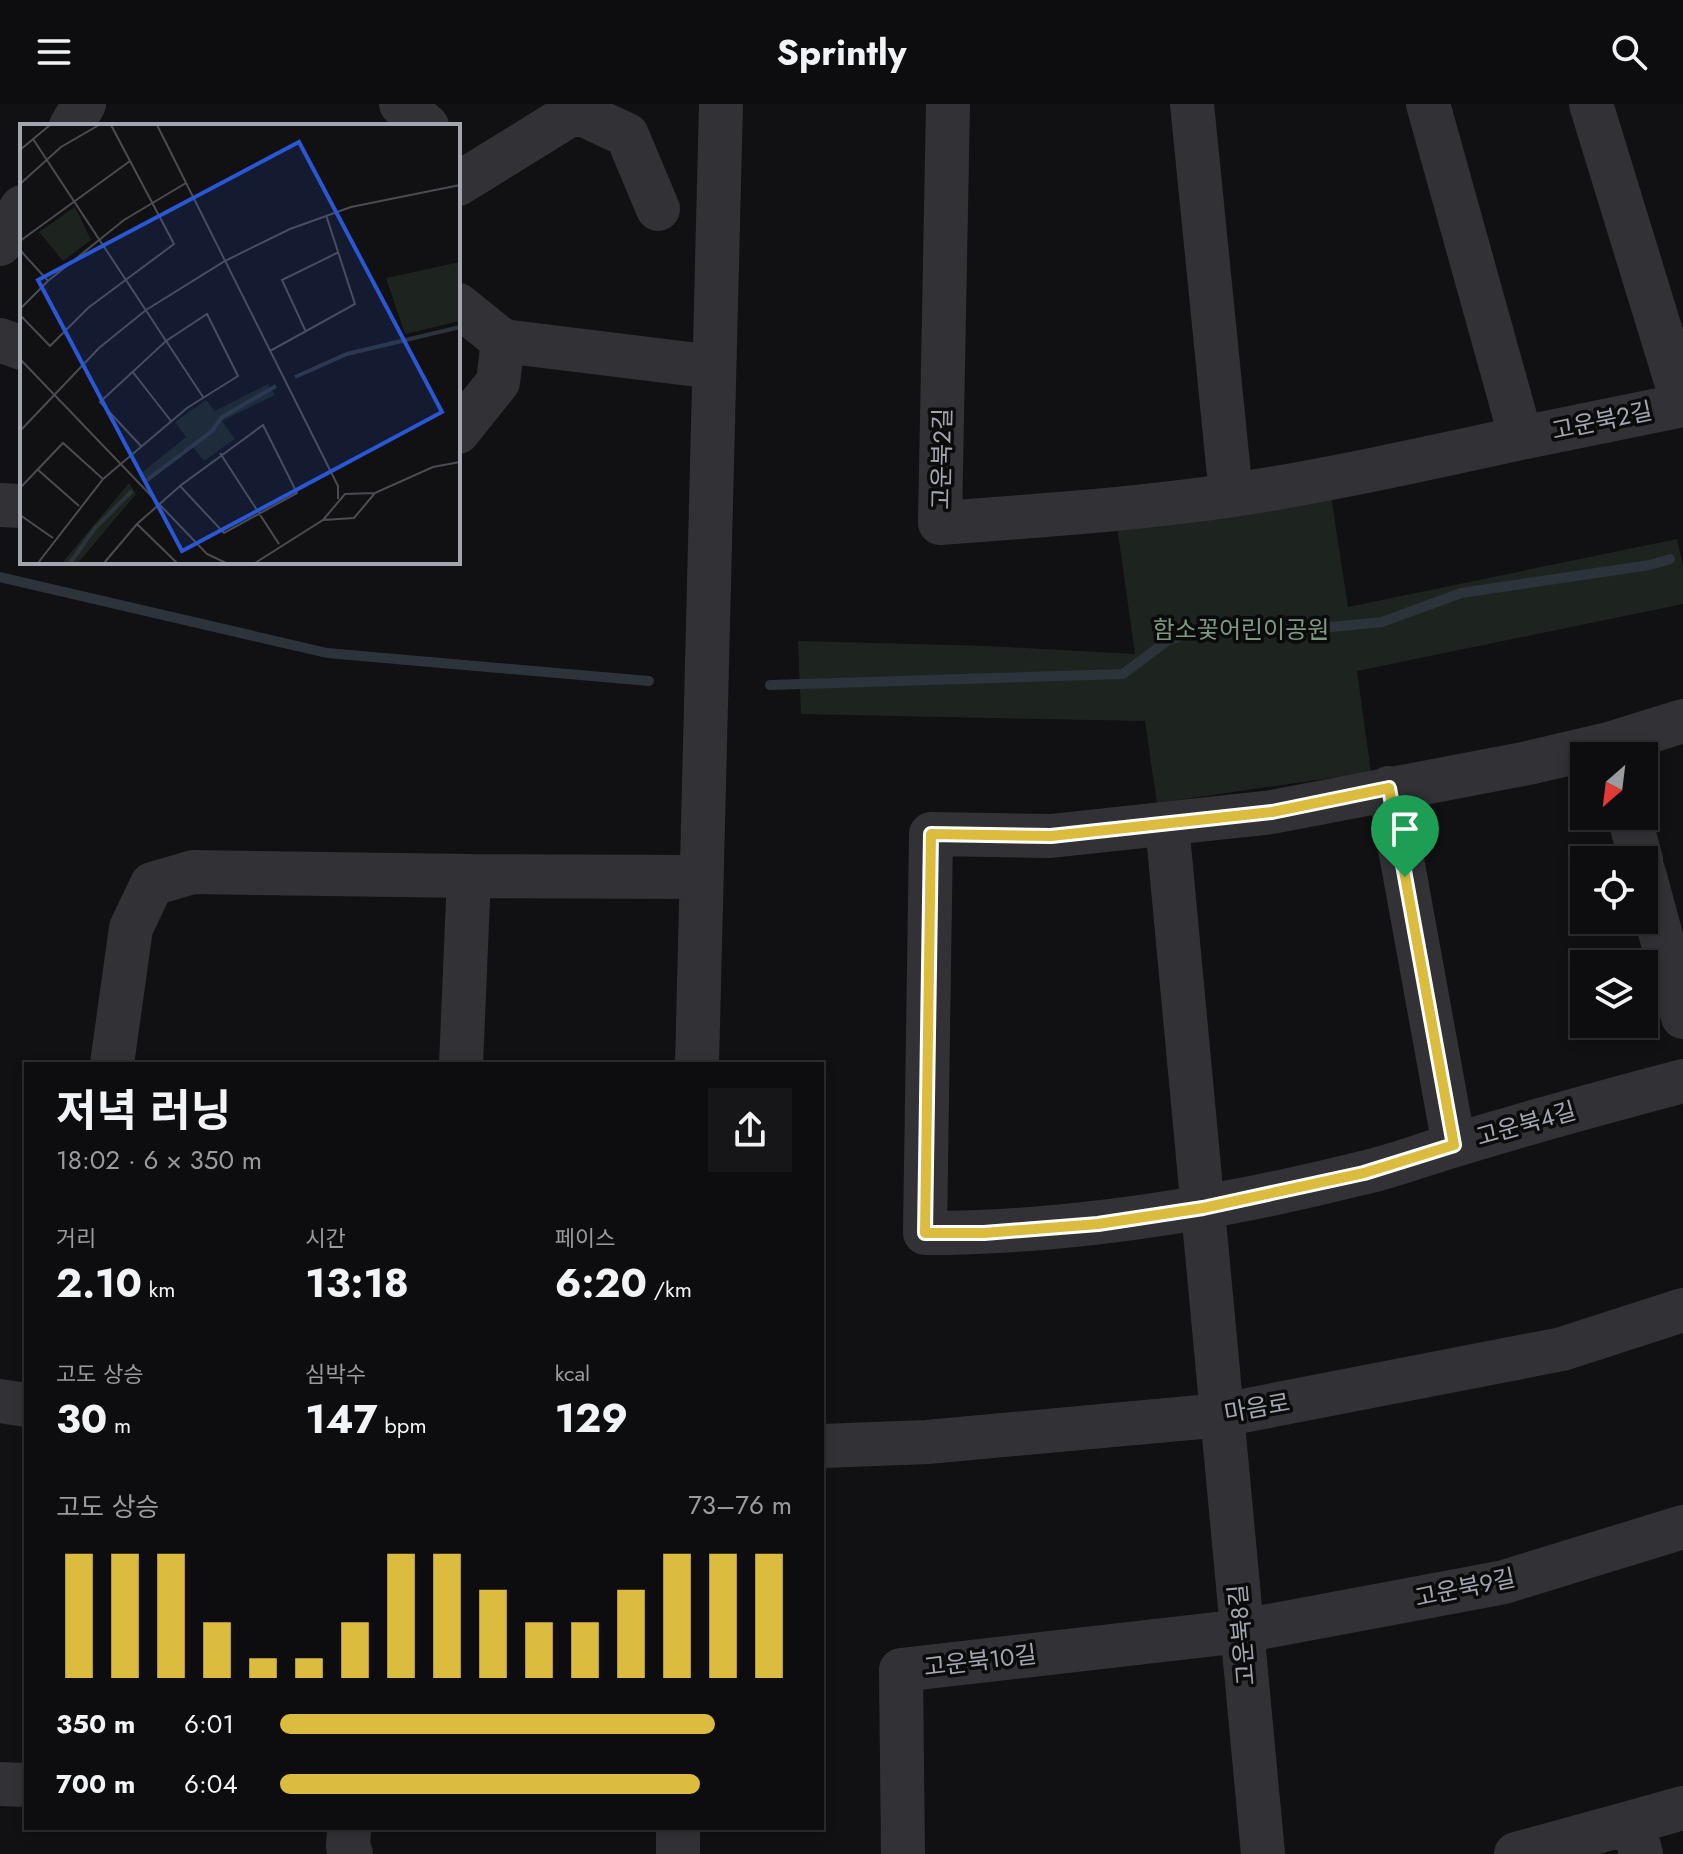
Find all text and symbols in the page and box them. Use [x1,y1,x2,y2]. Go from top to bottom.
text: Sprintly [776,26,907,78]
icon: menu [32,30,76,74]
icon: search [1607,30,1651,74]
inset map [20,124,460,564]
street label: 고운북2길 [1548,393,1655,448]
street label: 고운북2길 [923,408,960,510]
park label: 함소꽃어린이공원 [1153,612,1329,647]
north arrow [1570,742,1658,830]
map controls [1570,742,1658,1038]
pin [1371,795,1439,877]
icon: arrive [1383,807,1427,851]
button: locate [1570,846,1658,934]
button: layers [1570,950,1658,1038]
text: 저녁 러닝 [56,1079,231,1143]
button: share [708,1088,792,1172]
street label: 고운북4길 [1472,1093,1580,1154]
text: 18:02 · 6 × 350 m [56,1141,262,1179]
text: 거리 [56,1222,96,1254]
text: 시간 [305,1222,346,1254]
text: 페이스 [555,1222,615,1254]
text: 2.10 [56,1254,142,1312]
text: 13:18 [305,1254,409,1312]
text: 6:20 [555,1254,647,1312]
text: km [142,1273,175,1305]
text: /km [647,1273,692,1305]
text: kcal [555,1357,590,1389]
text: 고도 상승 [56,1358,144,1390]
text: 심박수 [305,1358,366,1390]
street label: 마음로 [1221,1385,1293,1430]
text: 129 [555,1389,628,1447]
text: 30 [56,1390,107,1448]
text: 147 [305,1390,378,1448]
text: m [107,1409,131,1441]
text: bpm [378,1409,427,1441]
text: 73–76 m [688,1486,792,1524]
text: 고도 상승 [56,1488,159,1526]
street label: 고운북9길 [1411,1560,1518,1615]
street label: 고운북8길 [1220,1583,1263,1687]
street label: 고운북10길 [921,1636,1038,1685]
text: 350 m [56,1705,135,1743]
text: 6:01 [184,1705,234,1743]
text: 700 m [56,1765,135,1803]
text: 6:04 [184,1765,238,1803]

